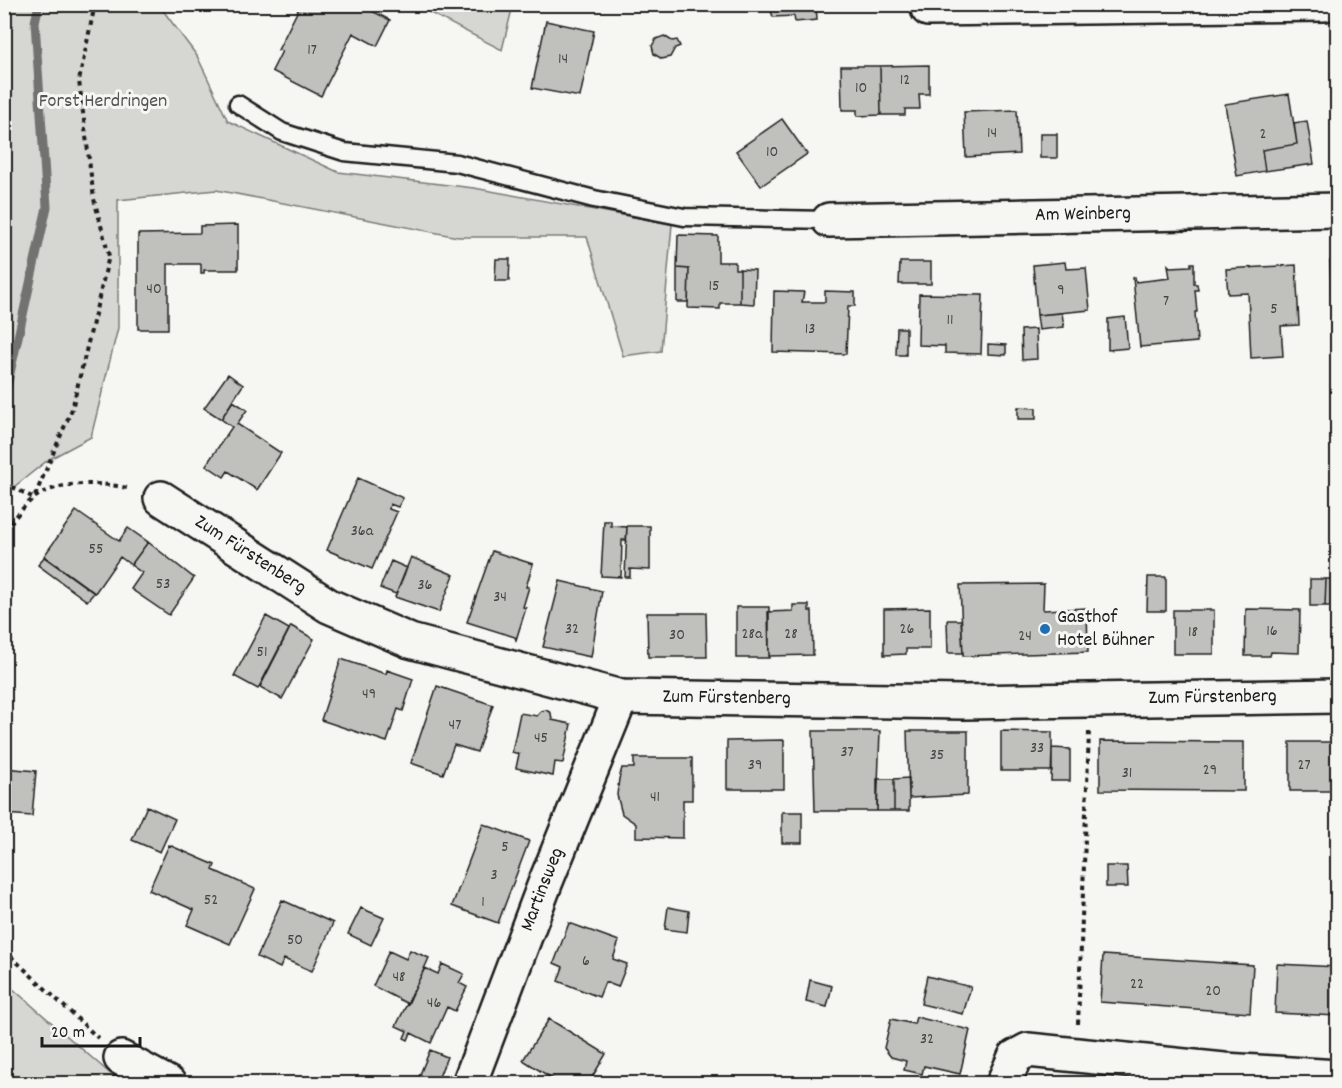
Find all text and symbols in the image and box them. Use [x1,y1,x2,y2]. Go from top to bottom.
house number: 17 [307,39,317,62]
house number: 14 [558,48,568,71]
house number: 12 [900,69,910,92]
house number: 10 [855,77,867,100]
park label: Forst Herdringen [39,88,167,116]
house number: 14 [987,122,997,145]
house number: 2 [1260,123,1267,146]
house number: 10 [766,141,778,164]
street label: Am Weinberg [1035,200,1131,230]
house number: 15 [709,275,719,298]
house number: 40 [146,278,162,301]
house number: 9 [1057,279,1065,302]
house number: 7 [1163,290,1169,313]
house number: 5 [1270,298,1278,321]
house number: 11 [946,309,954,332]
house number: 13 [805,318,815,341]
street label: Zum Fürstenberg [189,509,312,602]
house number: 36a [351,520,374,543]
house number: 55 [89,538,103,561]
house number: 53 [156,573,170,596]
house number: 36 [418,574,433,597]
house number: 34 [493,586,507,609]
place label: Gasthof Hotel Bühner [1057,604,1155,655]
house number: 32 [565,618,579,641]
house number: 26 [900,618,915,641]
house number: 16 [1266,620,1278,643]
house number: 18 [1188,621,1198,644]
marker: Gasthof Hotel Bühner [1038,622,1052,636]
house number: 28a [742,623,763,646]
house number: 28 [784,623,798,646]
house number: 30 [669,624,685,647]
house number: 24 [1018,625,1032,648]
house number: 51 [257,641,267,664]
house number: 49 [362,683,376,706]
street label: Zum Fürstenberg [1148,683,1277,713]
street label: Zum Fürstenberg [662,684,791,713]
house number: 47 [449,714,461,737]
house number: 45 [534,727,548,750]
house number: 33 [1030,737,1044,760]
house number: 37 [840,741,854,764]
house number: 35 [930,744,944,767]
house number: 39 [748,754,762,777]
house number: 27 [1297,754,1311,777]
house number: 29 [1203,759,1217,782]
house number: 31 [1122,762,1132,785]
house number: 41 [650,786,660,809]
house number: 5 [501,836,509,859]
street label: Martinsweg [514,844,572,936]
house number: 3 [490,864,498,887]
house number: 52 [204,889,218,912]
house number: 1 [481,891,485,914]
house number: 50 [287,929,303,952]
house number: 6 [582,950,590,973]
house number: 48 [392,966,406,989]
house number: 22 [1130,973,1144,996]
house number: 20 [1205,980,1221,1003]
house number: 46 [427,992,441,1015]
scale bar [42,1010,140,1048]
text: 20 m [51,1021,85,1046]
house number: 32 [920,1028,934,1051]

